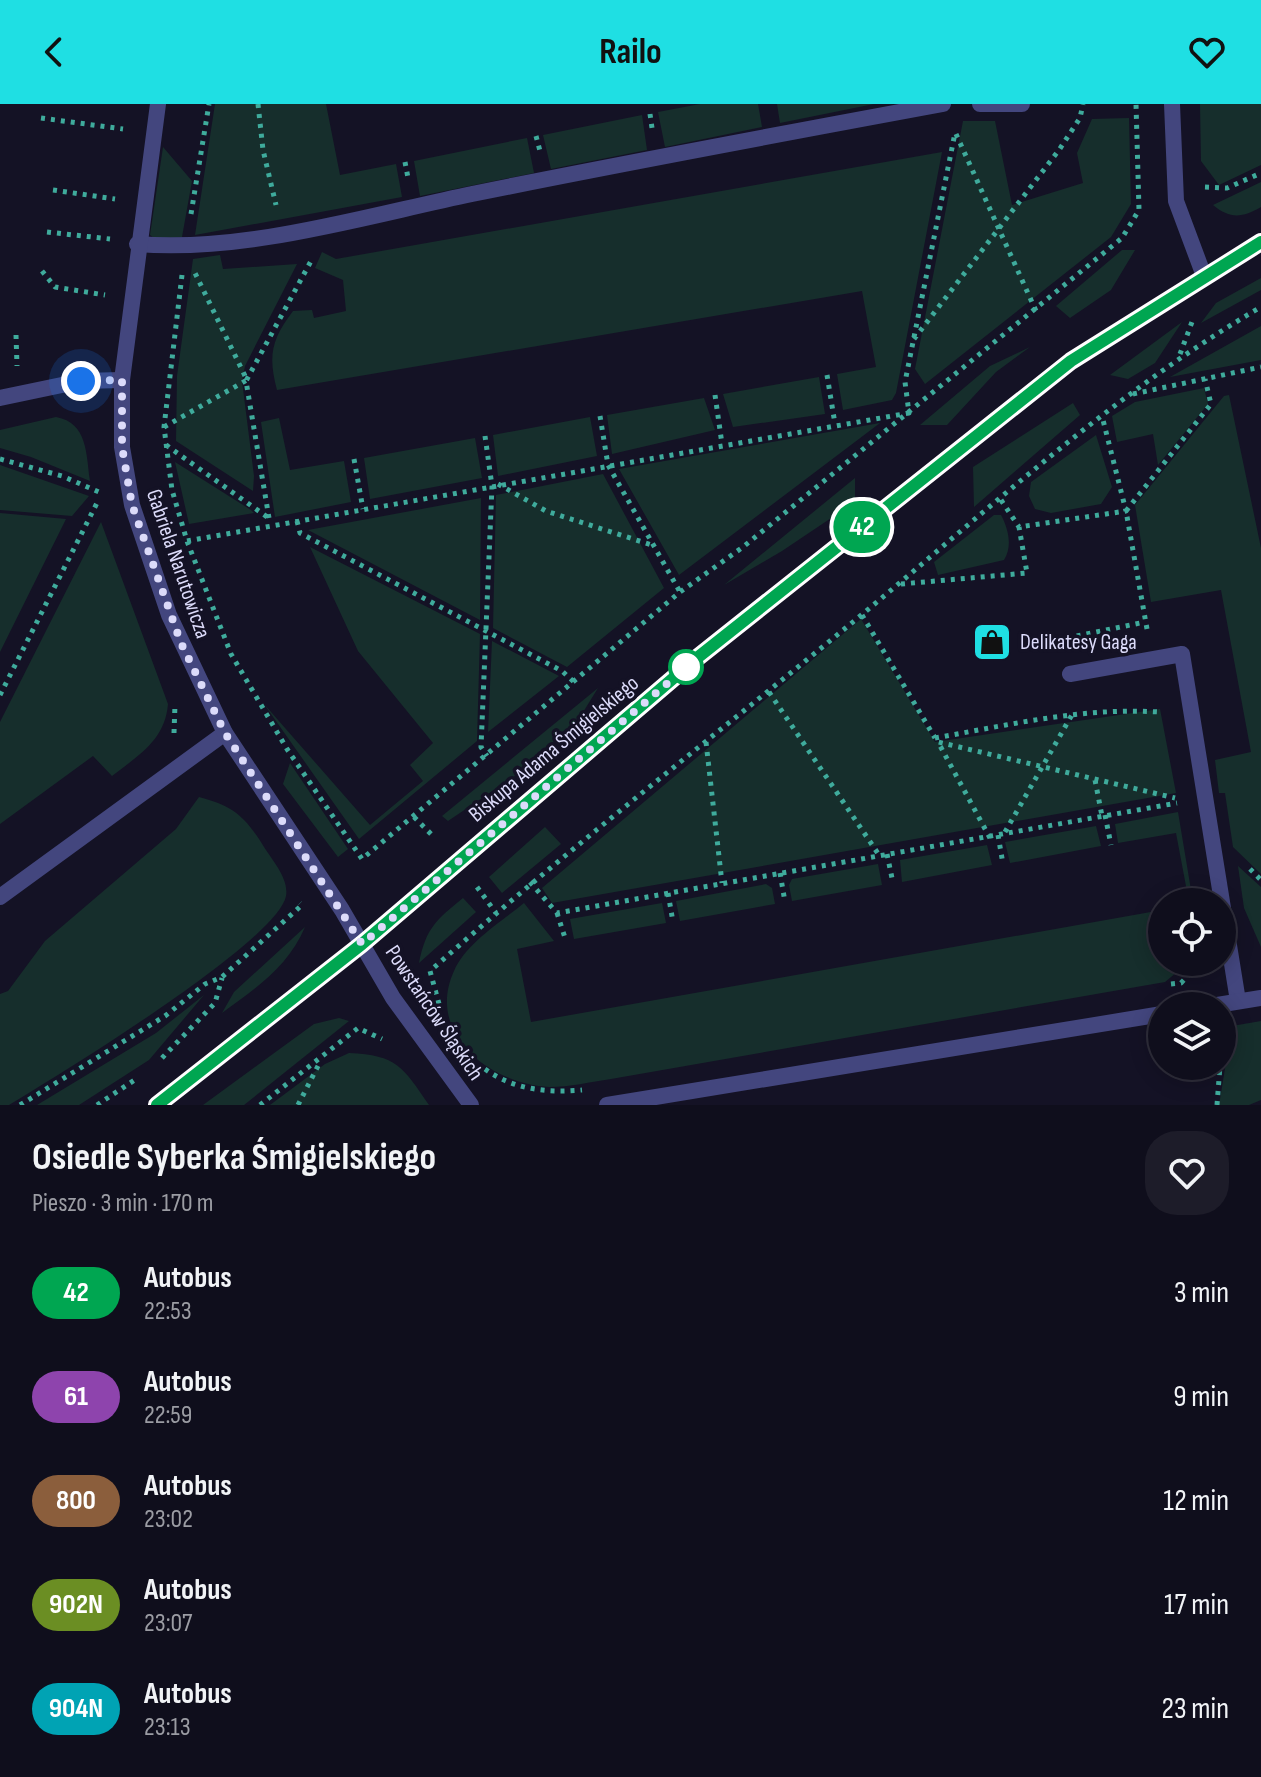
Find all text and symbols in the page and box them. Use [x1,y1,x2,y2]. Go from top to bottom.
icon: back [32,30,76,74]
icon: heart [1185,30,1229,74]
text: Railo [599,31,662,74]
your location [61,361,101,401]
street label: Gabriela Narutowicza [140,486,216,642]
line badge: 42 [826,501,898,553]
text: 42 [849,510,875,543]
shop icon: Delikatesy Gaga [971,621,1013,663]
place label: Delikatesy Gaga [1020,629,1137,656]
unlabelled marker [669,650,703,684]
street label: Biskupa Adama Śmigielskiego [463,670,645,828]
map controls [1148,888,1236,1080]
button: locate [1148,888,1236,976]
street label: Powstańców Śląskich [379,940,489,1086]
button: layers [1148,992,1236,1080]
button: heart [1145,1131,1229,1215]
text: Osiedle Syberka Śmigielskiego [32,1135,436,1180]
text: Pieszo · 3 min · 170 m [32,1188,213,1219]
text: Autobus [144,1260,232,1296]
text: 3 min [1174,1275,1229,1311]
text: 42 [63,1276,89,1309]
text: 22:53 [144,1296,192,1327]
text: Autobus [144,1364,232,1400]
text: 9 min [1173,1379,1229,1415]
text: 61 [64,1380,88,1413]
text: 22:59 [144,1400,192,1431]
text: Autobus [144,1468,232,1504]
text: 12 min [1163,1483,1229,1519]
text: 800 [56,1484,96,1517]
text: 23:02 [144,1504,193,1535]
text: Autobus [144,1572,232,1608]
text: 17 min [1164,1587,1229,1623]
text: 902N [49,1588,103,1621]
text: 23:07 [144,1608,193,1639]
text: Autobus [144,1676,232,1712]
text: 23 min [1162,1691,1229,1727]
text: 904N [49,1692,103,1725]
text: 23:13 [144,1712,191,1743]

